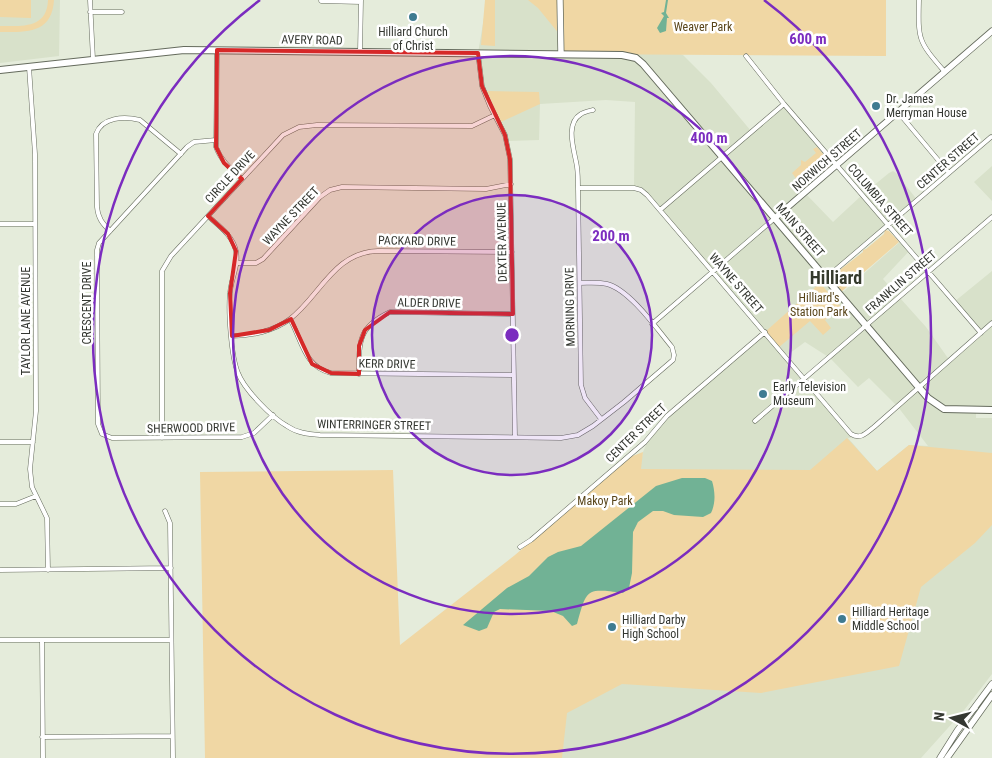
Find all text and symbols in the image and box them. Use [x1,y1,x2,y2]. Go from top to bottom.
marker: Hilliard Church of Christ [407,11,419,23]
park label: Weaver Park [674,20,733,34]
place label: Hilliard Church of Christ [378,25,448,53]
text: 600 m [789,30,827,48]
street label: AVERY ROAD [281,32,343,48]
place label: Dr. James Merryman House [886,92,967,120]
marker: Dr. James Merryman House [870,100,882,112]
street label: NORWICH STREET [789,126,865,194]
text: 400 m [690,129,728,147]
street label: CENTER STREET [914,130,982,192]
street label: CIRCLE DRIVE [202,148,258,206]
street label: COLUMBIA STREET [845,161,915,239]
street label: WAYNE STREET [260,184,322,248]
street label: MAIN STREET [773,200,827,260]
street label: DEXTER AVENUE [494,202,510,282]
text: 200 m [592,227,630,245]
street label: PACKARD DRIVE [378,233,456,249]
street label: FRANKLIN STREET [863,247,939,317]
street label: WAYNE STREET [706,250,766,316]
street label: CRESCENT DRIVE [80,261,94,345]
street label: TAYLOR LANE AVENUE [19,267,33,375]
street label: MORNING DRIVE [562,267,578,347]
district label: Hilliard [810,267,862,288]
park label: Hilliard's Station Park [790,291,848,319]
street label: ALDER DRIVE [397,295,461,311]
centre of rings [503,326,521,344]
street label: KERR DRIVE [358,357,416,371]
place label: Early Television Museum [773,380,846,408]
marker: Early Television Museum [757,388,769,400]
street label: CENTER STREET [603,401,669,465]
street label: WINTERRINGER STREET [317,417,431,433]
street label: SHERWOOD DRIVE [147,420,235,436]
park label: Makoy Park [577,494,633,508]
place label: Hilliard Heritage Middle School [852,605,929,633]
place label: Hilliard Darby High School [622,613,686,641]
marker: Hilliard Heritage Middle School [836,613,848,625]
marker: Hilliard Darby High School [606,621,618,633]
north arrow [927,693,977,743]
text: N [931,711,948,722]

